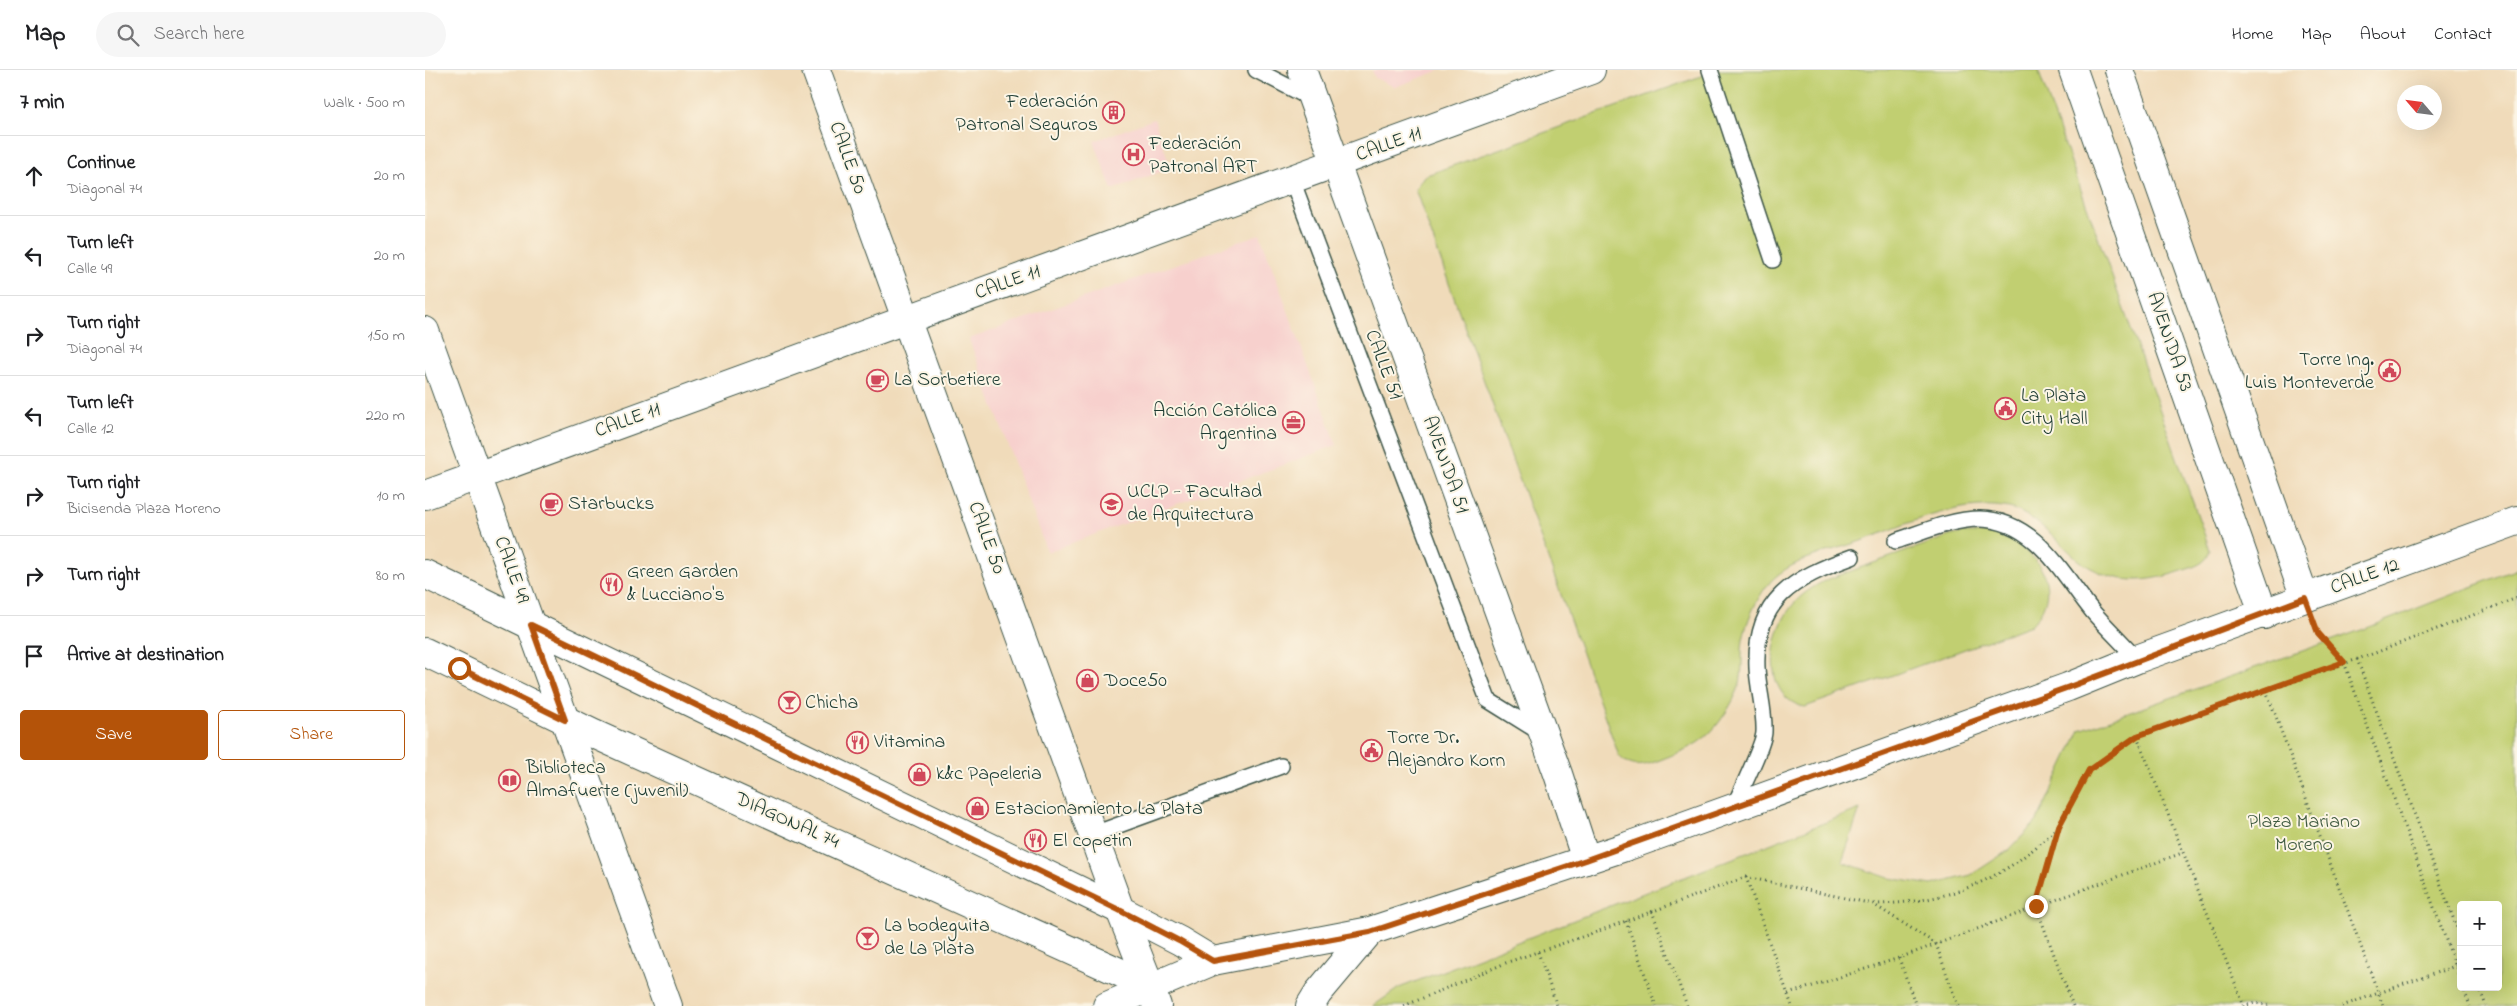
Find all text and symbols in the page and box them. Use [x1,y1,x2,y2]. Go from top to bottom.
search box [96,12,446,57]
text: Map [25,17,66,52]
icon: search [114,21,142,49]
text: Search here [154,21,245,48]
text: Home [2232,22,2273,48]
text: Map [2301,22,2332,48]
text: About [2360,22,2406,48]
text: Contact [2434,22,2492,48]
north arrow [2397,85,2442,130]
text: 7 min [20,88,64,118]
place label: Federación Patronal Seguros [956,88,1098,141]
text: Walk · 500 m [323,91,405,115]
building icon: Federación Patronal Seguros [1102,101,1126,125]
street label: CALLE 50 [820,118,874,199]
street label: CALLE 11 [1352,120,1426,170]
place label: Federación Patronal ART [1148,130,1257,182]
hospital icon: Federación Patronal ART [1121,143,1145,167]
text: Continue [67,150,135,177]
icon: ahead [20,162,48,190]
text: 20 m [374,164,405,188]
text: Diagonal 74 [67,177,142,201]
text: Turn left [67,230,134,257]
icon: left [20,242,48,270]
text: 20 m [374,244,405,268]
text: Calle 49 [67,257,112,281]
street label: CALLE 11 [971,258,1045,308]
street label: AVENIDA 53 [2138,288,2200,396]
text: Turn right [67,310,140,337]
icon: right [20,322,48,350]
text: 150 m [367,324,405,348]
street label: CALLE 51 [1356,326,1410,404]
text: Diagonal 74 [67,337,142,361]
place label: Torre Ing. Luis Monteverde [2245,346,2374,398]
public building icon: Torre Ing. Luis Monteverde [2378,359,2402,383]
place label: La Sorbetiere [894,366,1001,395]
cafe icon: La Sorbetiere [866,368,890,392]
place label: La Plata City Hall [2021,382,2088,434]
text: Turn left [67,390,134,417]
street label: CALLE 11 [591,396,665,446]
public building icon: La Plata City Hall [1993,396,2017,420]
place label: Acción Católica Argentina [1153,397,1277,450]
icon: left [20,402,48,430]
text: 220 m [366,404,405,428]
office icon: Acción Católica Argentina [1281,410,1305,434]
street label: AVENIDA 51 [1414,412,1476,518]
text: Calle 12 [67,417,114,441]
text: Turn right [67,470,140,497]
place label: UCLP - Facultad de Arquitectura [1127,478,1262,530]
icon: right [20,482,48,510]
text: 10 m [377,484,405,508]
place label: Starbucks [568,490,654,519]
cafe icon: Starbucks [540,492,564,516]
school or university icon: UCLP - Facultad de Arquitectura [1099,492,1123,516]
text: Bicisenda Plaza Moreno [67,497,221,521]
street label: CALLE 50 [959,498,1013,579]
street label: CALLE 49 [485,532,537,608]
street label: CALLE 12 [2326,551,2404,603]
place label: Green Garden & Lucciano's [627,558,738,610]
icon: right [20,562,48,590]
text: Turn right [67,562,140,589]
text: 80 m [376,564,405,588]
restaurant icon: Green Garden & Lucciano's [599,572,623,596]
icon: arrive [20,642,48,670]
text: Arrive at destination [67,642,224,669]
route start [448,657,471,680]
place label: Doce50 [1103,667,1167,696]
shop icon: Doce50 [1076,669,1100,693]
place label: Chicha [805,689,858,718]
bar icon: Chicha [777,691,801,715]
button: Save [20,710,208,760]
button: Share [218,710,405,760]
place label: Torre Dr. Alejandro Korn [1387,724,1505,776]
place label: Vitamina [873,728,945,757]
restaurant icon: Vitamina [846,730,870,754]
public building icon: Torre Dr. Alejandro Korn [1359,738,1383,762]
place label: Biblioteca Almafuerte (juvenil) [525,754,688,806]
place label: k&c Papeleria [936,760,1042,789]
shop icon: k&c Papeleria [908,762,932,786]
library icon: Biblioteca Almafuerte (juvenil) [498,768,522,792]
street label: DIAGONAL 74 [729,785,844,857]
place label: Estacionamiento La Plata [994,795,1203,824]
shop icon: Estacionamiento La Plata [966,797,990,821]
park label: Plaza Mariano Moreno [2248,808,2360,860]
place label: El copetin [1052,827,1132,856]
restaurant icon: El copetin [1024,829,1048,853]
route end [2025,895,2048,918]
map controls [2457,901,2502,991]
button: + [2457,901,2502,946]
place label: La bodeguita de La Plata [884,912,990,964]
bar icon: La bodeguita de La Plata [856,926,880,950]
button: − [2457,946,2502,991]

